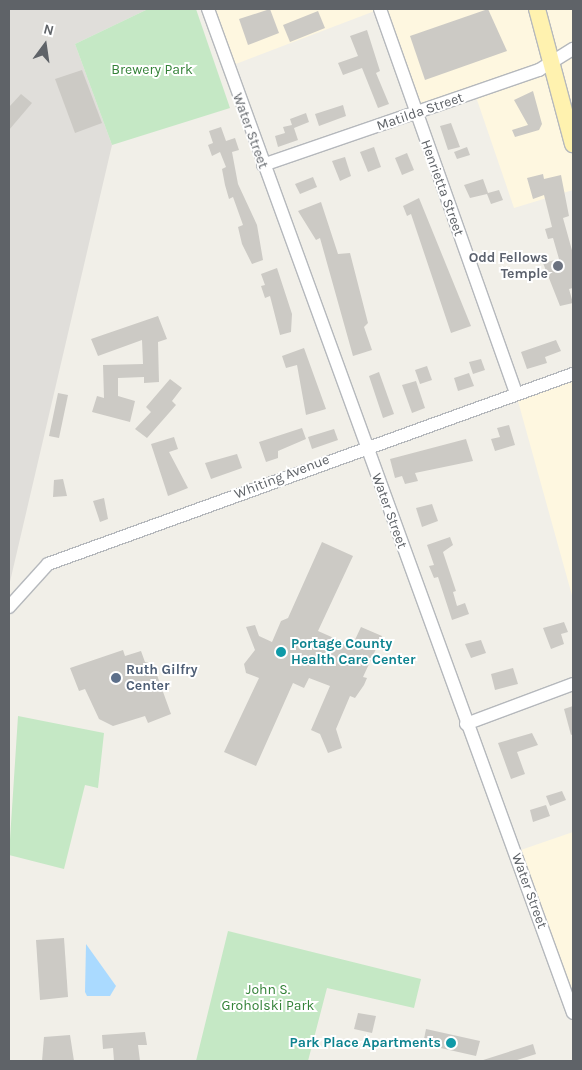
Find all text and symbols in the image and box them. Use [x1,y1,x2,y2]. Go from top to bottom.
north arrow [20,20,70,70]
text: N [42,20,56,39]
park label: Brewery Park [111,62,193,78]
street label: Matilda Street [374,89,466,135]
street label: Water Street [229,91,271,171]
street label: Henrietta Street [417,137,467,239]
place label: Odd Fellows Temple [469,250,548,282]
marker: Odd Fellows Temple [552,260,564,272]
street label: Whiting Avenue [232,451,332,503]
street label: Water Street [368,471,410,551]
place label: Portage County Health Care Center [291,636,416,669]
marker: Portage County Health Care Center [275,646,287,658]
place label: Ruth Gilfry Center [126,662,198,694]
marker: Ruth Gilfry Center [110,672,122,684]
street label: Water Street [508,851,550,931]
park label: John S. Groholski Park [222,982,314,1014]
place label: Park Place Apartments [290,1035,441,1051]
marker: Park Place Apartments [445,1037,457,1049]

